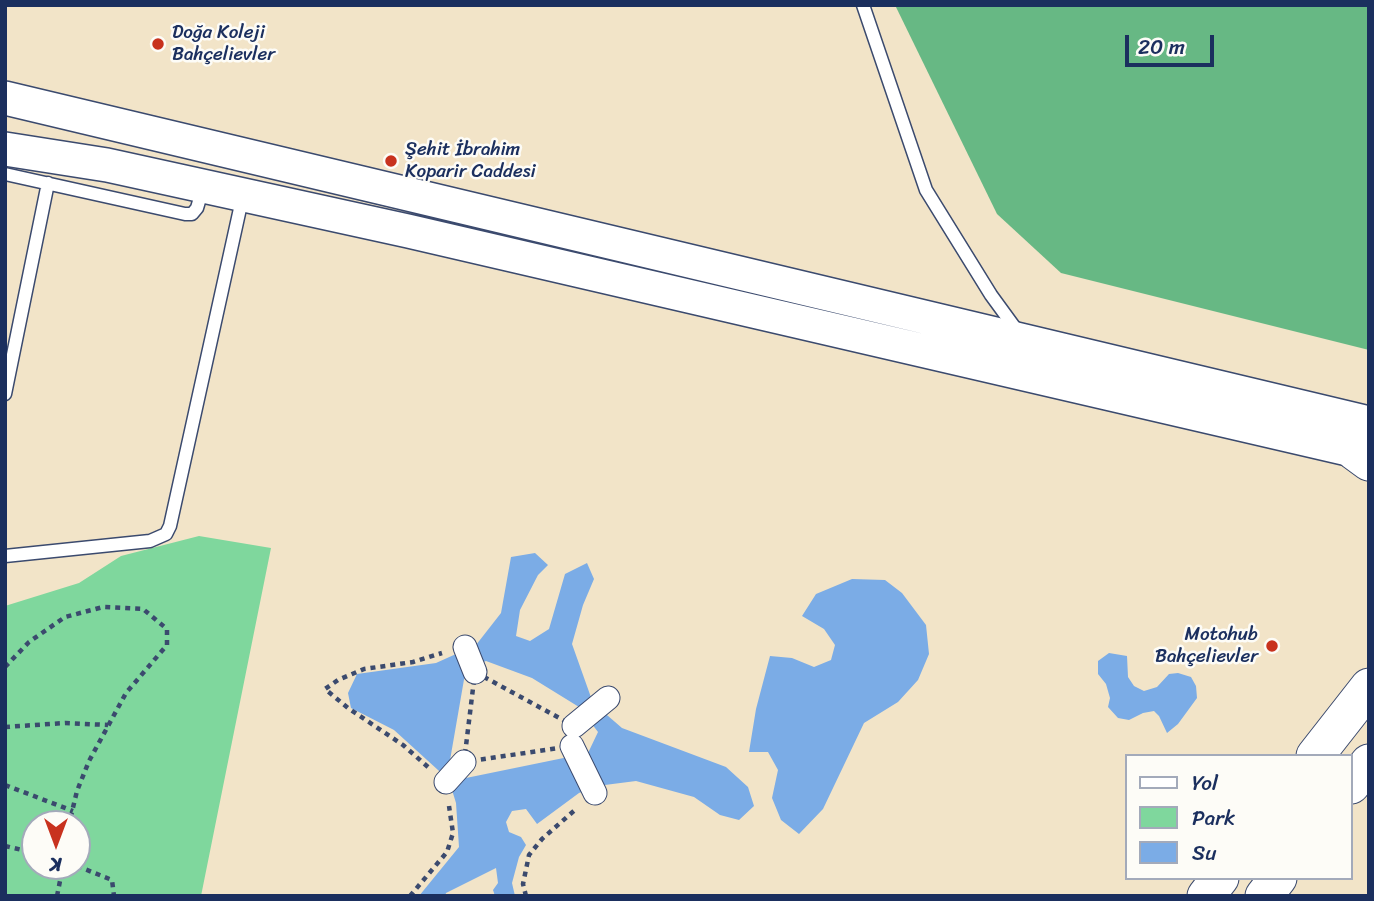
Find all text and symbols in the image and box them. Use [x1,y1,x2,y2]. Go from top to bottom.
scale bar [1129,21,1218,65]
place label: Doğa Koleji Bahçelievler [172,22,275,66]
text: 20 m [1138,28,1185,66]
marker: Doğa Koleji Bahçelievler [150,36,166,52]
place label: Şehit İbrahim Koparir Caddesi [405,139,536,183]
marker: Şehit İbrahim Koparir Caddesi [383,153,399,169]
place label: Motohub Bahçelievler [1155,624,1258,668]
marker: Motohub Bahçelievler [1264,638,1280,654]
legend [1126,754,1353,880]
text: Yol [1192,764,1218,802]
text: Park [1192,799,1235,837]
north arrow [21,810,91,880]
text: Su [1192,834,1216,872]
text: K [50,848,62,881]

